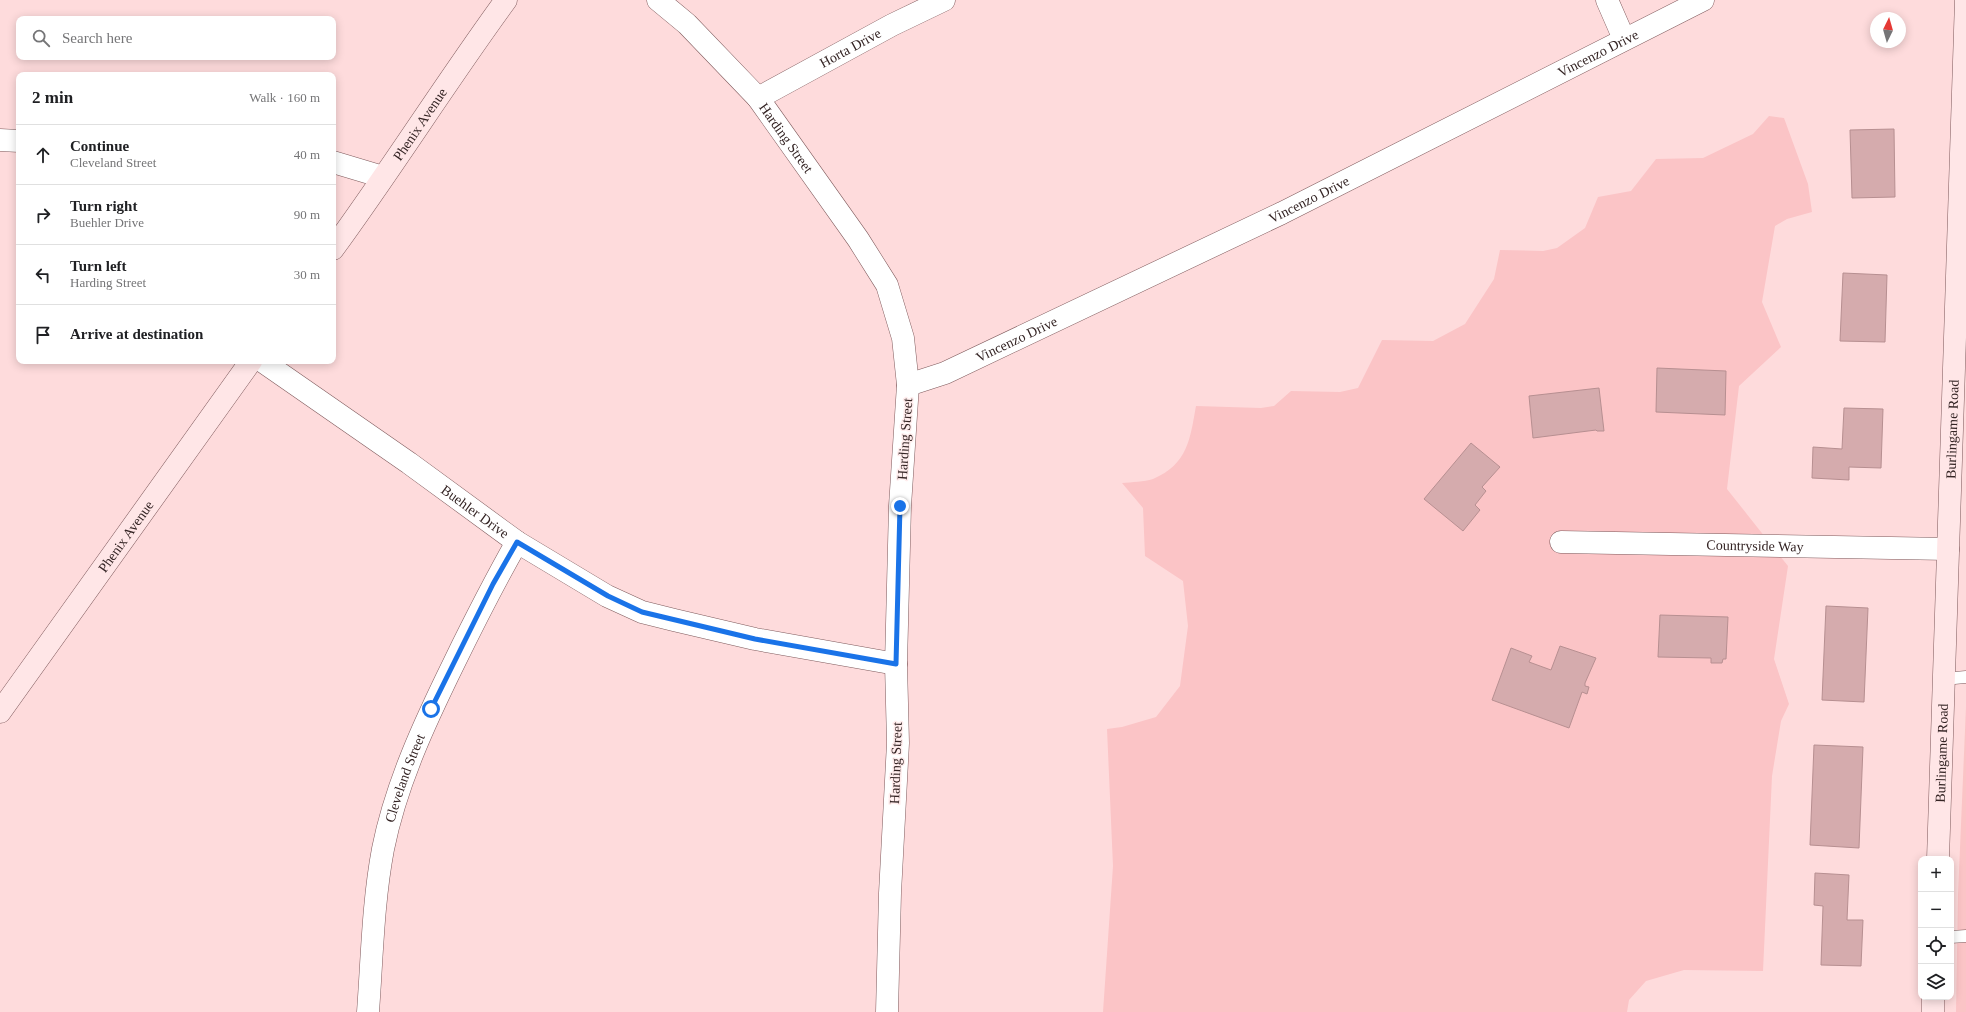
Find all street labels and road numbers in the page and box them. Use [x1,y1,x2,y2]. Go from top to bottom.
street label: Horta Drive [817,25,883,70]
street label: Vincenzo Drive [1555,27,1641,80]
street label: Phenix Avenue [390,85,450,163]
street label: Harding Street [756,100,816,176]
street label: Vincenzo Drive [1266,173,1352,226]
street label: Vincenzo Drive [973,313,1060,365]
street label: Burlingame Road [1943,379,1961,479]
street label: Harding Street [895,397,915,480]
street label: Buehler Drive [439,482,512,541]
street label: Phenix Avenue [95,498,156,575]
street label: Countryside Way [1706,537,1804,554]
street label: Burlingame Road [1932,703,1951,803]
street label: Harding Street [887,722,905,804]
street label: Cleveland Street [382,731,427,824]

